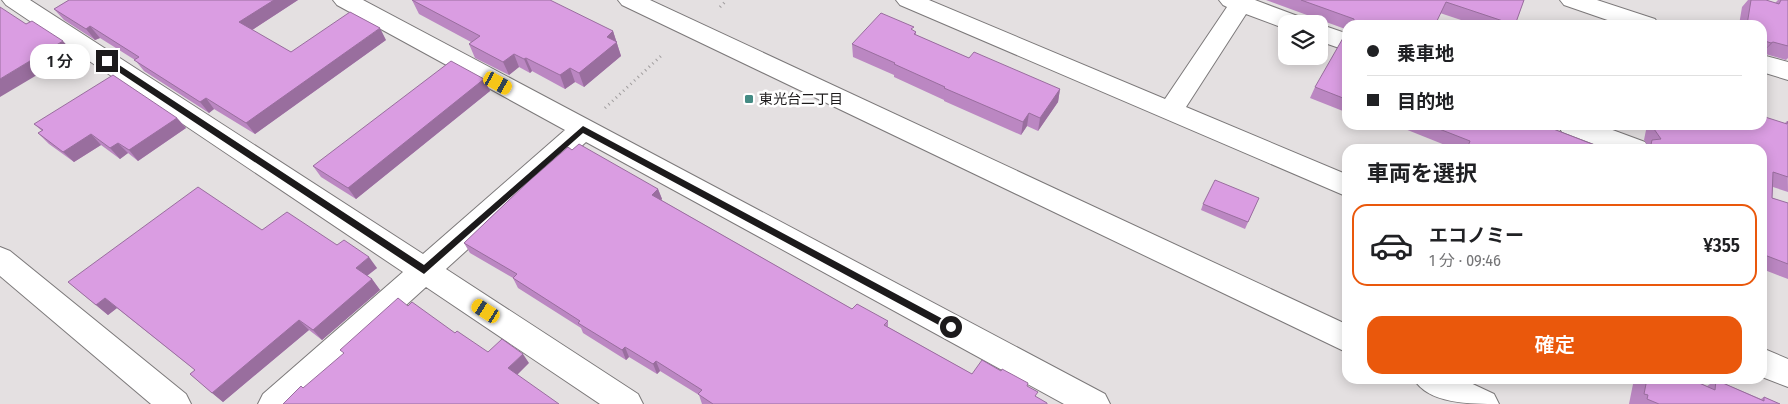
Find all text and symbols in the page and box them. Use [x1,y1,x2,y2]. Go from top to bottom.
map controls [1278,15,1328,65]
button: layers [1278,15,1328,65]
text: 乗車地 [1397,42,1454,65]
callout: 1 分 [29,44,90,78]
route end [96,50,118,72]
text: 1 分 [47,52,73,71]
car [481,69,514,97]
text: 目的地 [1397,90,1454,113]
place label: 東光台二丁目 [759,91,843,108]
marker: 東光台二丁目 [743,93,755,105]
text: 車両を選択 [1367,160,1477,187]
icon: car [1369,223,1414,268]
text: エコノミー [1429,224,1524,247]
text: ¥355 [1703,234,1740,257]
text: 1 分 · 09:46 [1429,251,1501,270]
car [469,297,502,325]
route start [940,316,962,338]
button: 確定 [1367,316,1742,374]

